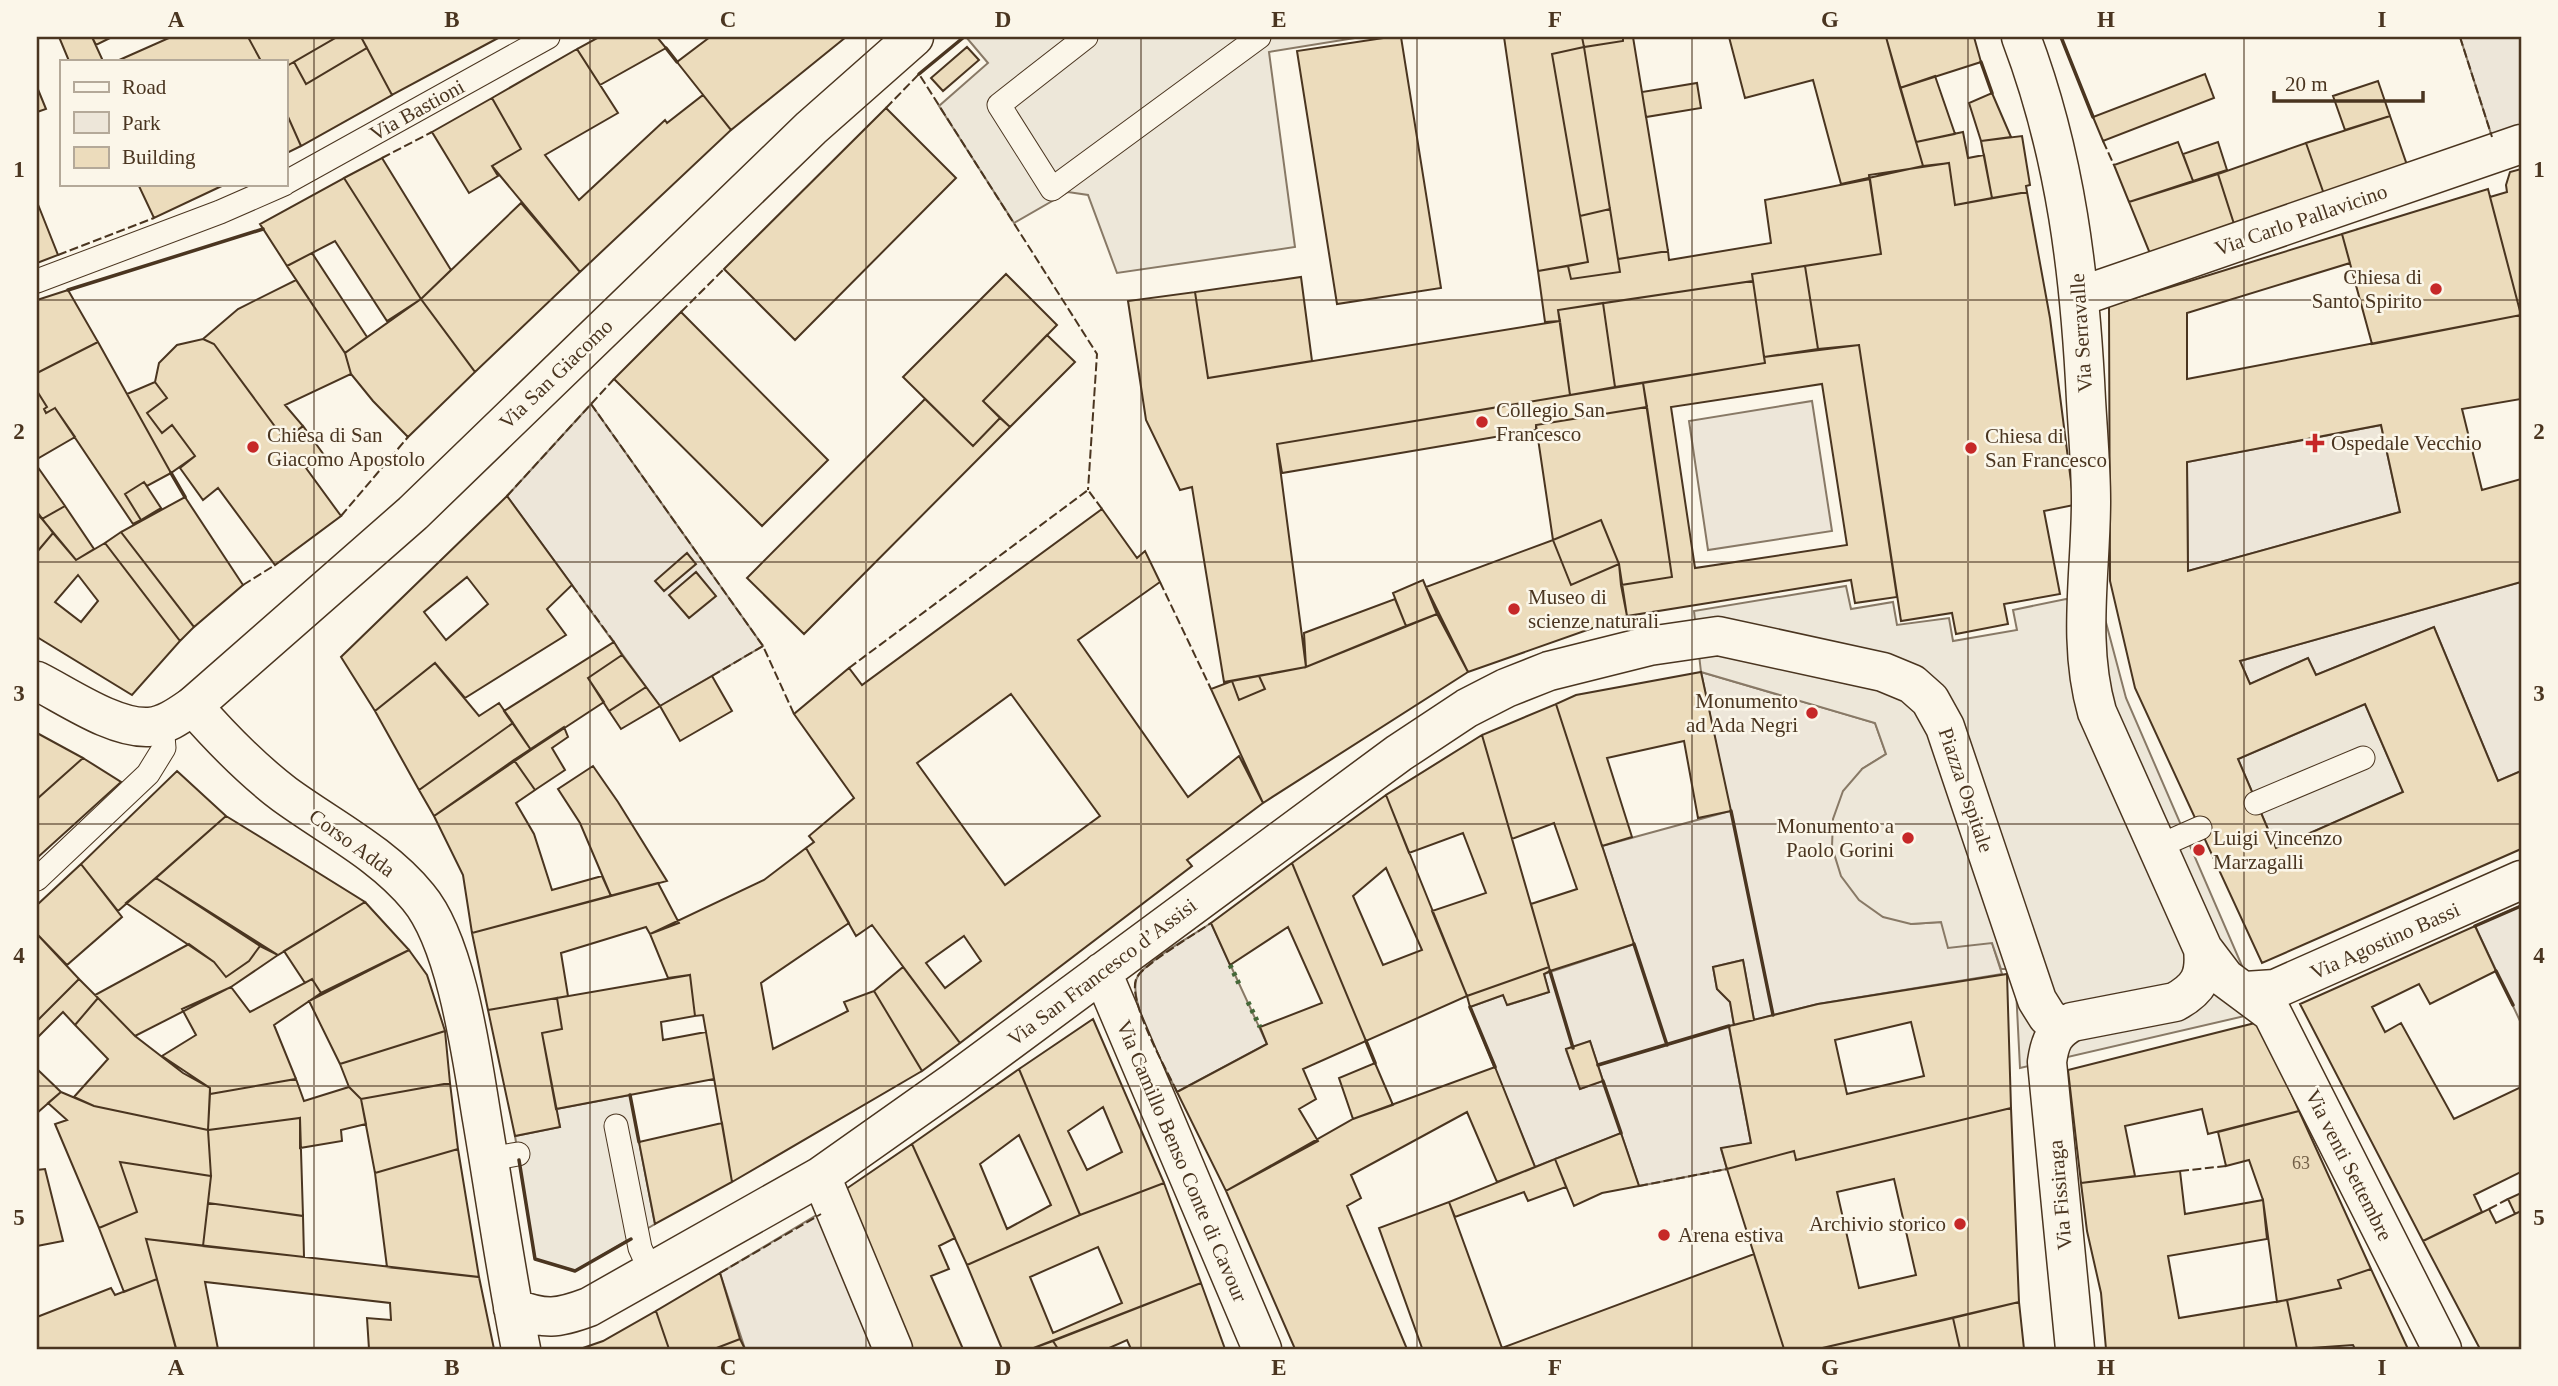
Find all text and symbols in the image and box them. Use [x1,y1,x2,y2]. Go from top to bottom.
text: A [168,7,185,32]
text: B [444,7,460,32]
text: C [720,7,736,32]
text: D [995,7,1011,32]
text: E [1271,7,1287,32]
text: F [1548,7,1562,32]
text: G [1821,7,1839,32]
text: H [2097,7,2115,32]
text: I [2378,7,2387,32]
legend [60,60,287,186]
scale bar [2274,60,2423,104]
text: 20 m [2285,72,2328,96]
street label: Via Bastioni [366,74,469,146]
text: Road [122,75,167,99]
text: Park [122,111,161,135]
text: Building [122,145,196,169]
text: 1 [13,157,25,182]
text: 1 [2533,157,2545,182]
street label: Via Carlo Pallavicino [2212,179,2390,261]
place label: Chiesa di Santo Spirito [2312,265,2422,313]
street label: Via Serravalle [2065,273,2097,393]
marker: Chiesa di Santo Spirito [2428,281,2444,297]
street label: Via San Giacomo [494,314,618,434]
place label: Collegio San Francesco [1496,398,1606,446]
marker: Collegio San Francesco [1474,414,1490,430]
text: 2 [13,419,25,444]
text: 2 [2533,419,2545,444]
place label: Chiesa di San Giacomo Apostolo [267,423,425,471]
place label: Chiesa di San Francesco [1985,424,2107,472]
place label: Ospedale Vecchio [2331,431,2482,455]
marker: Ospedale Vecchio [2305,433,2325,453]
marker: Chiesa di San Giacomo Apostolo [245,439,261,455]
marker: Chiesa di San Francesco [1963,440,1979,456]
place label: Museo di scienze naturali [1528,585,1659,633]
marker: Museo di scienze naturali [1506,601,1522,617]
text: 3 [13,681,25,706]
text: 3 [2533,681,2545,706]
place label: Monumento ad Ada Negri [1686,689,1798,737]
marker: Monumento ad Ada Negri [1804,705,1820,721]
street label: Piazza Ospitale [1933,725,1999,855]
street label: Corso Adda [305,804,400,882]
place label: Monumento a Paolo Gorini [1777,814,1895,862]
place label: Luigi Vincenzo Marzagalli [2213,826,2343,874]
marker: Monumento a Paolo Gorini [1900,830,1916,846]
marker: Luigi Vincenzo Marzagalli [2191,842,2207,858]
street label: Via San Francesco d’Assisi [1003,893,1201,1051]
street label: Via Agostino Bassi [2307,897,2464,985]
text: 4 [13,943,25,968]
text: 4 [2533,943,2545,968]
street label: Via Camillo Benso Conte di Cavour [1112,1016,1252,1306]
street label: Via venti Settembre [2300,1085,2398,1245]
street label: Via Fissiraga [2043,1138,2077,1251]
house number: 63 [2292,1153,2310,1173]
text: 5 [13,1205,25,1230]
text: 5 [2533,1205,2545,1230]
place label: Archivio storico [1809,1212,1946,1236]
marker: Archivio storico [1952,1216,1968,1232]
place label: Arena estiva [1678,1223,1784,1247]
marker: Arena estiva [1656,1227,1672,1243]
text: A [168,1355,185,1380]
text: B [444,1355,460,1380]
text: C [720,1355,736,1380]
text: D [995,1355,1011,1380]
text: E [1271,1355,1287,1380]
text: F [1548,1355,1562,1380]
text: G [1821,1355,1839,1380]
text: H [2097,1355,2115,1380]
text: I [2378,1355,2387,1380]

